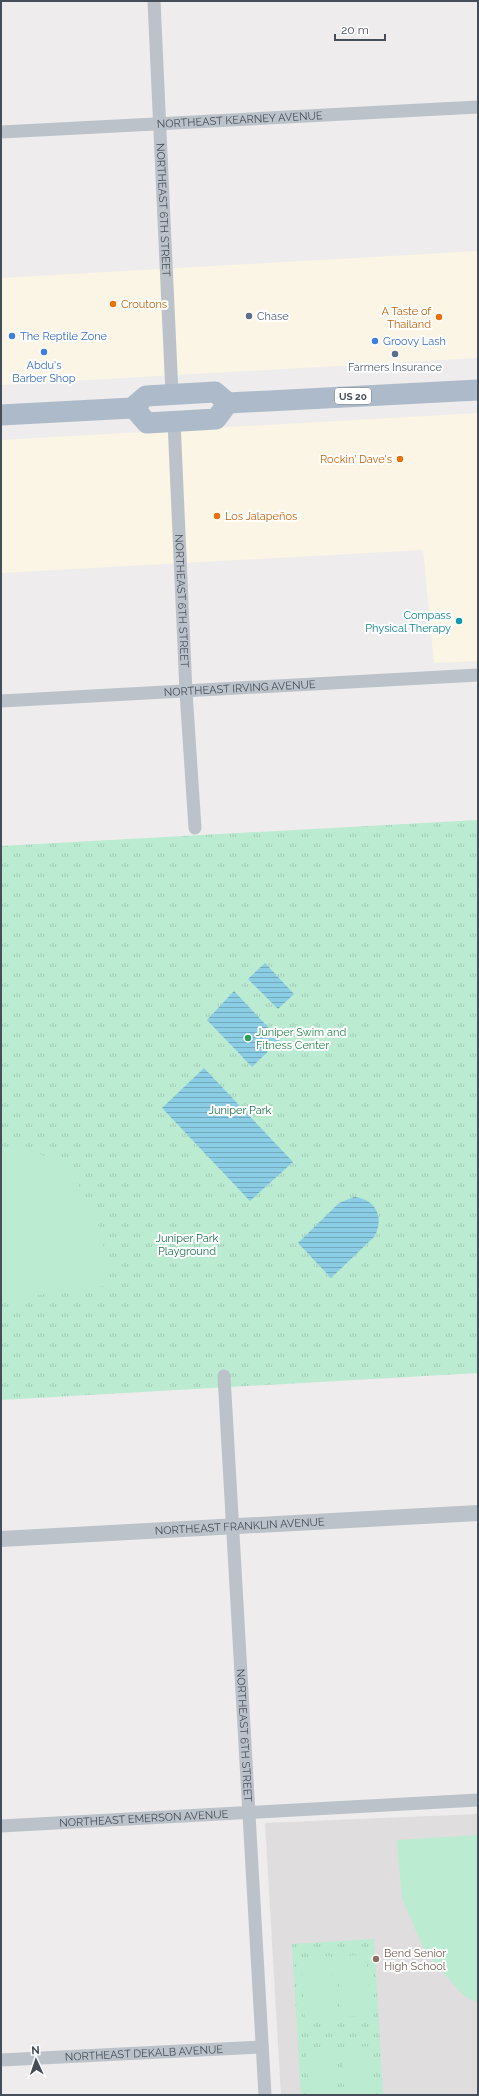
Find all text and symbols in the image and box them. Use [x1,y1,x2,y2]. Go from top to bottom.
scale bar [335,16,385,42]
text: 20 m [341,23,369,37]
street label: NORTHEAST KEARNEY AVENUE [156,109,323,131]
street label: NORTHEAST 6TH STREET [154,143,173,277]
place label: Croutons [121,298,167,311]
marker: Croutons [108,299,118,309]
place label: A Taste of Thailand [382,305,431,331]
place label: Chase [257,310,289,323]
marker: Chase [244,311,254,321]
marker: A Taste of Thailand [434,312,444,322]
place label: The Reptile Zone [20,330,108,343]
marker: The Reptile Zone [7,331,17,341]
place label: Groovy Lash [383,335,446,348]
marker: Groovy Lash [370,336,380,346]
marker: Abdu's Barber Shop [39,347,49,357]
marker: Farmers Insurance [390,349,400,359]
place label: Abdu's Barber Shop [12,359,76,385]
place label: Farmers Insurance [348,361,442,374]
road number: US 20 [335,388,371,404]
place label: Rockin' Dave's [320,453,392,466]
marker: Rockin' Dave's [395,454,405,464]
place label: Los Jalapeños [225,510,297,523]
marker: Los Jalapeños [212,511,222,521]
street label: NORTHEAST 6TH STREET [172,534,191,668]
place label: Compass Physical Therapy [365,609,451,635]
marker: Compass Physical Therapy [454,616,464,626]
street label: NORTHEAST IRVING AVENUE [163,678,316,699]
place label: Juniper Swim and Fitness Center [256,1026,346,1052]
marker: Juniper Swim and Fitness Center [243,1033,253,1043]
park label: Juniper Park [209,1104,272,1117]
park label: Juniper Park Playground [156,1232,219,1258]
street label: NORTHEAST FRANKLIN AVENUE [154,1515,325,1538]
street label: NORTHEAST 6TH STREET [234,1668,254,1803]
street label: NORTHEAST EMERSON AVENUE [59,1808,229,1830]
place label: Bend Senior High School [384,1947,446,1973]
marker: Bend Senior High School [371,1954,381,1964]
north arrow [16,2040,56,2080]
street label: NORTHEAST DEKALB AVENUE [64,2043,224,2064]
text: N [31,2044,40,2057]

